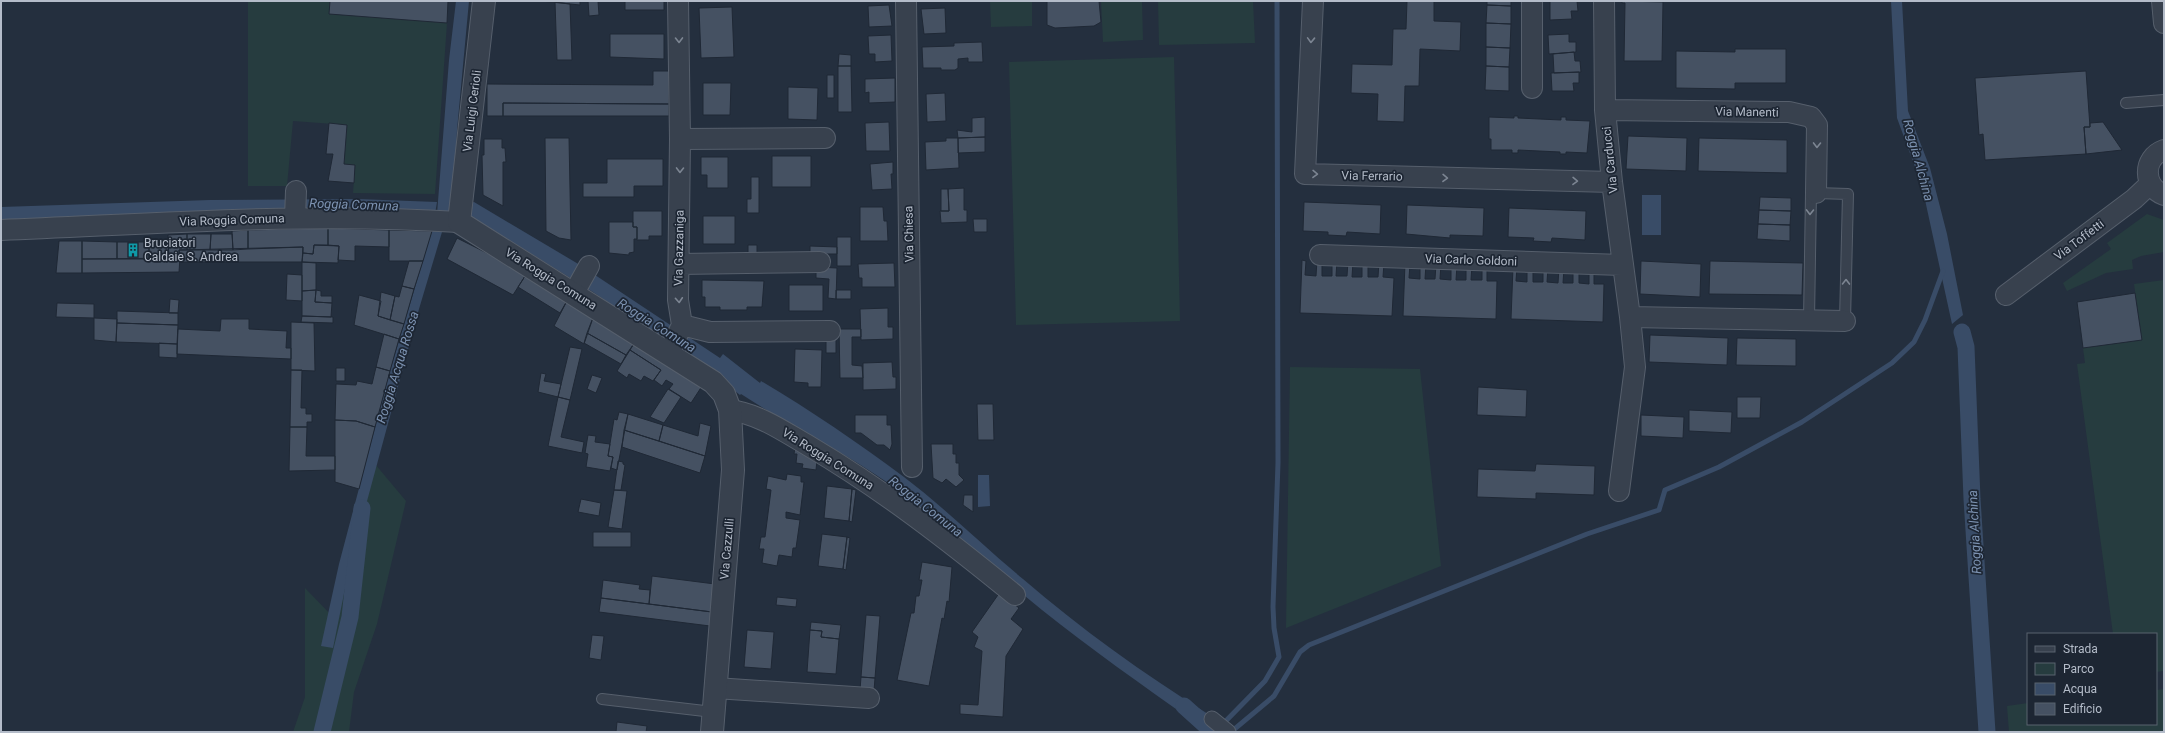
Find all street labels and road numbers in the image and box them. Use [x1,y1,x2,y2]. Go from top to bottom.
street label: Via Luigi Cerioli [460,69,484,153]
street label: Via Manenti [1715,104,1779,120]
street label: Via Carducci [1600,126,1620,194]
street label: Via Ferrario [1341,168,1403,184]
street label: Via Chiesa [902,206,916,262]
street label: Via Gazzaniga [671,210,687,286]
street label: Via Roggia Comuna [179,211,285,229]
street label: Via Toffetti [2051,217,2107,263]
street label: Via Roggia Comuna [503,245,599,313]
street label: Via Carlo Goldoni [1425,251,1517,269]
street label: Via Roggia Comuna [780,425,876,493]
street label: Via Cazzulli [717,518,737,580]

